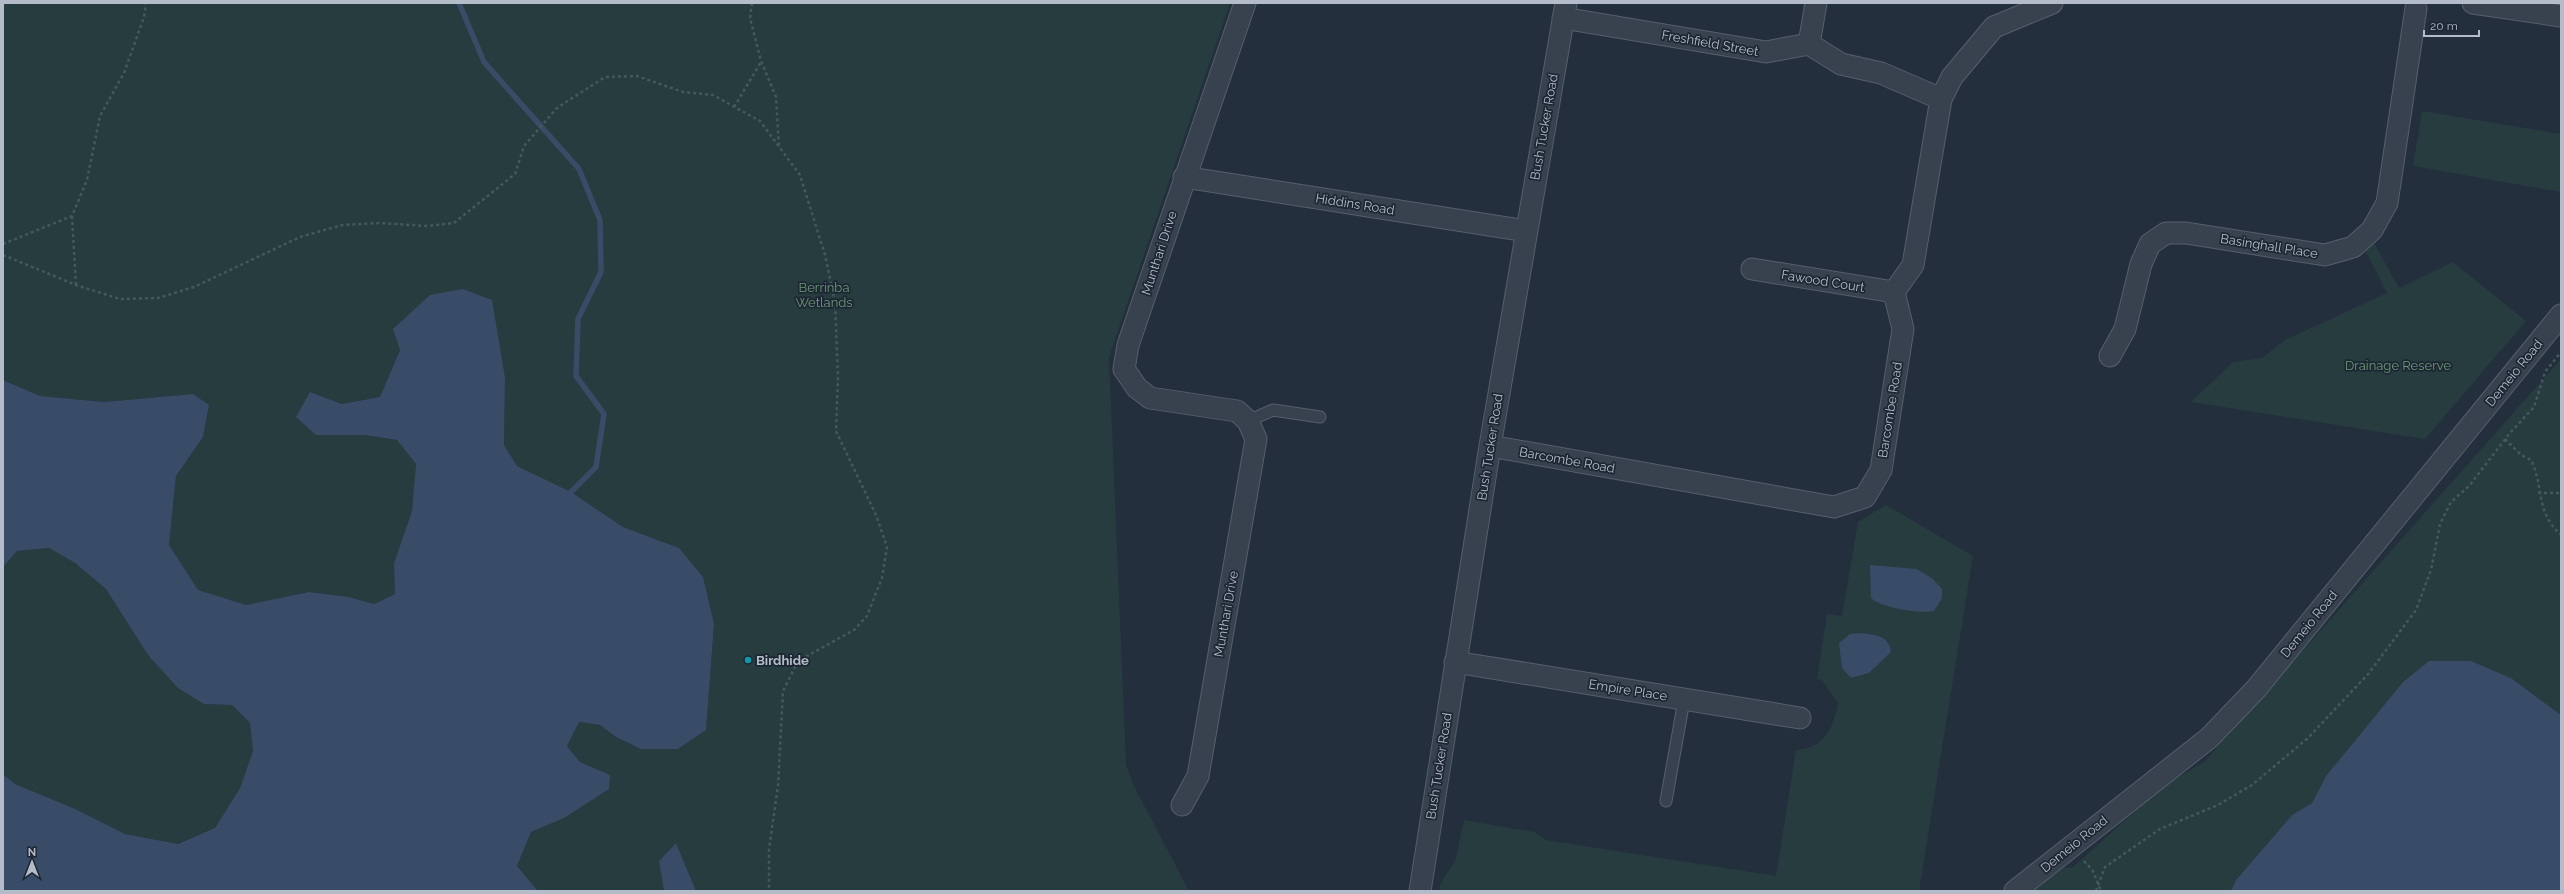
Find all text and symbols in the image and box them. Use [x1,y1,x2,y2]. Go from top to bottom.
scale bar [2424,12,2479,38]
text: 20 m [2430,19,2458,33]
street label: Freshfield Street [1660,27,1760,59]
street label: Bush Tucker Road [1527,73,1561,181]
street label: Hiddins Road [1314,190,1396,218]
street label: Munthari Drive [1138,209,1180,297]
street label: Basinghall Place [2219,231,2319,261]
street label: Fawood Court [1780,267,1866,295]
park label: Berrinba Wetlands [795,280,853,310]
street label: Demeio Road [2483,337,2545,409]
park label: Drainage Reserve [2345,358,2451,373]
street label: Barcombe Road [1875,361,1905,459]
street label: Bush Tucker Road [1474,393,1506,501]
street label: Barcombe Road [1518,444,1616,476]
street label: Munthari Drive [1211,569,1241,658]
street label: Demeio Road [2278,588,2340,660]
place label: Birdhide [756,653,809,668]
marker: Birdhide [743,655,753,665]
street label: Empire Place [1588,676,1669,704]
street label: Bush Tucker Road [1423,712,1455,820]
street label: Demeio Road [2038,813,2110,875]
north arrow [12,842,52,882]
text: N [28,846,36,859]

